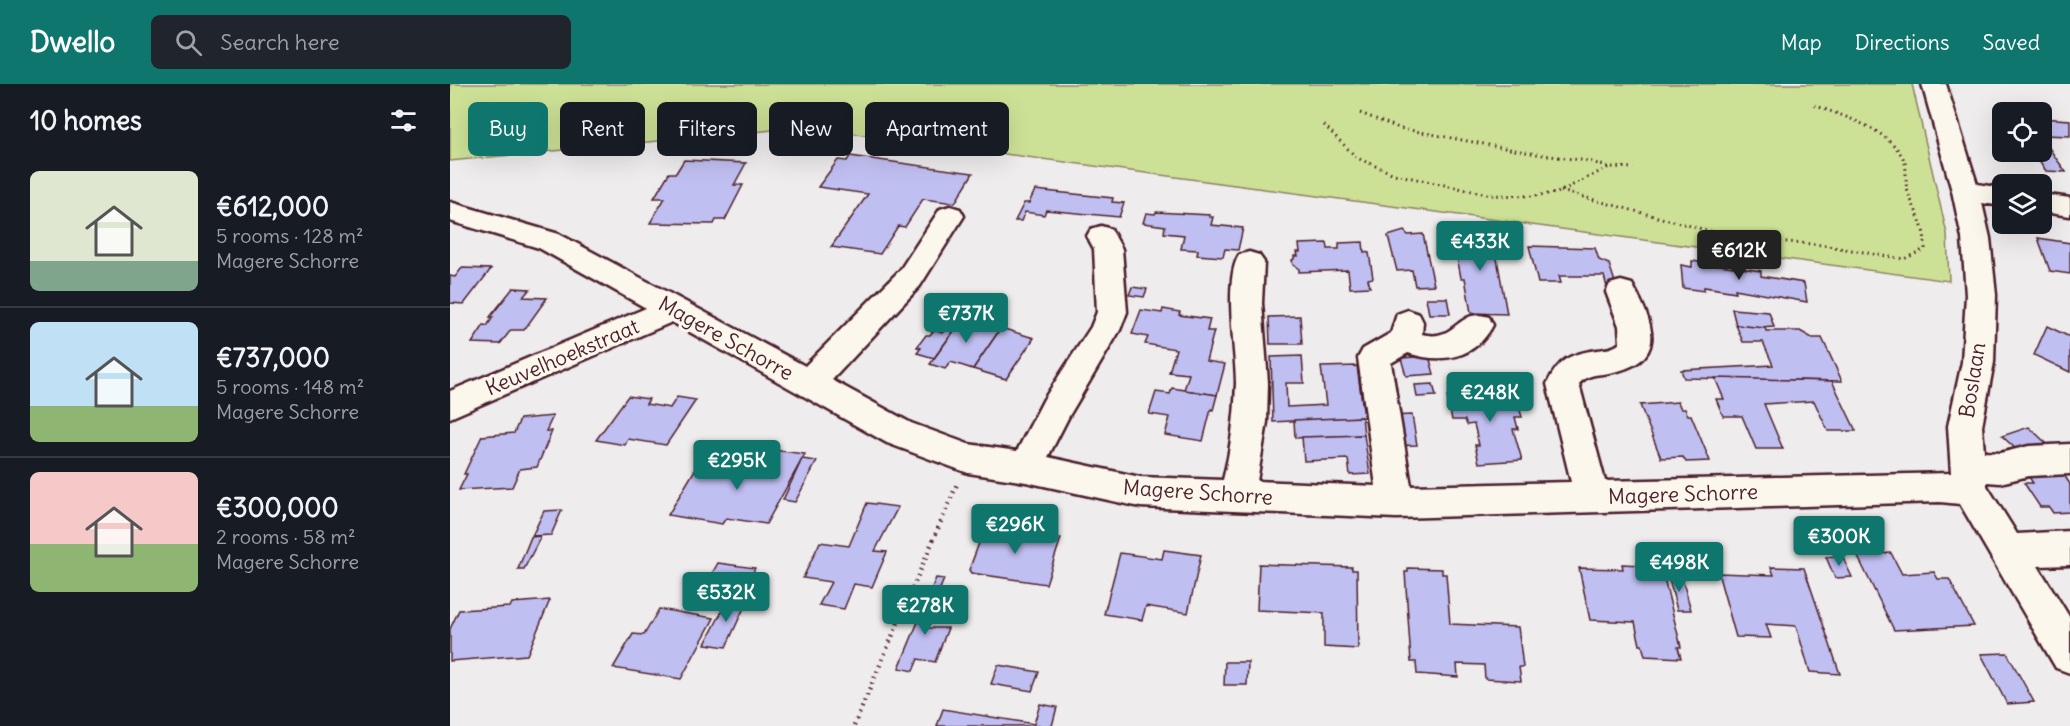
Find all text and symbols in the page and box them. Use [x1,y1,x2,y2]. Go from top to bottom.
search box [151,15,571,69]
text: Dwello [30,24,115,60]
icon: search [172,26,205,59]
text: Search here [220,28,340,56]
text: Map [1781,29,1822,56]
text: Directions [1855,29,1949,56]
text: Saved [1982,29,2040,56]
chip: Buy [468,102,548,156]
chip: Rent [560,102,645,156]
chip: Filters [657,102,757,156]
chip: New [769,102,853,156]
chip: Apartment [865,102,1009,156]
map controls [1992,102,2052,234]
button: locate [1992,102,2052,162]
text: 10 homes [30,104,142,137]
icon: filters [387,104,420,137]
button: layers [1992,174,2052,234]
text: €612,000 [216,190,329,223]
icon: home [78,195,150,267]
pin: €433K [1438,221,1522,272]
text: 5 rooms · 128 m² [216,223,364,248]
text: €433K [1450,228,1510,253]
pin: €612K [1697,230,1781,281]
text: €612K [1711,237,1767,262]
text: Magere Schorre [216,248,359,273]
street label: Magere Schorre [654,290,798,386]
pin: €737K [924,293,1008,344]
text: €737K [938,300,994,325]
street label: Keuvelhoekstraat [481,313,643,401]
street label: Boslaan [1953,340,1991,420]
text: €737,000 [216,341,330,374]
icon: home [78,346,150,418]
pin: €248K [1448,372,1532,423]
text: 5 rooms · 148 m² [216,374,364,399]
text: €248K [1461,379,1519,404]
text: Magere Schorre [216,399,359,424]
pin: €295K [695,440,779,491]
text: €295K [707,447,767,472]
street label: Magere Schorre [1122,473,1274,511]
street label: Magere Schorre [1607,478,1759,510]
text: €300,000 [216,491,339,524]
icon: home [78,496,150,568]
pin: €296K [973,504,1057,555]
text: €296K [985,511,1045,536]
pin: €300K [1797,516,1881,567]
text: €300K [1808,523,1870,548]
text: 2 rooms · 58 m² [216,524,356,549]
pin: €498K [1637,542,1721,593]
text: Magere Schorre [216,549,359,574]
text: €498K [1649,549,1709,574]
pin: €532K [684,572,768,623]
text: €532K [696,579,756,604]
pin: €278K [883,585,967,636]
text: €278K [896,592,954,617]

